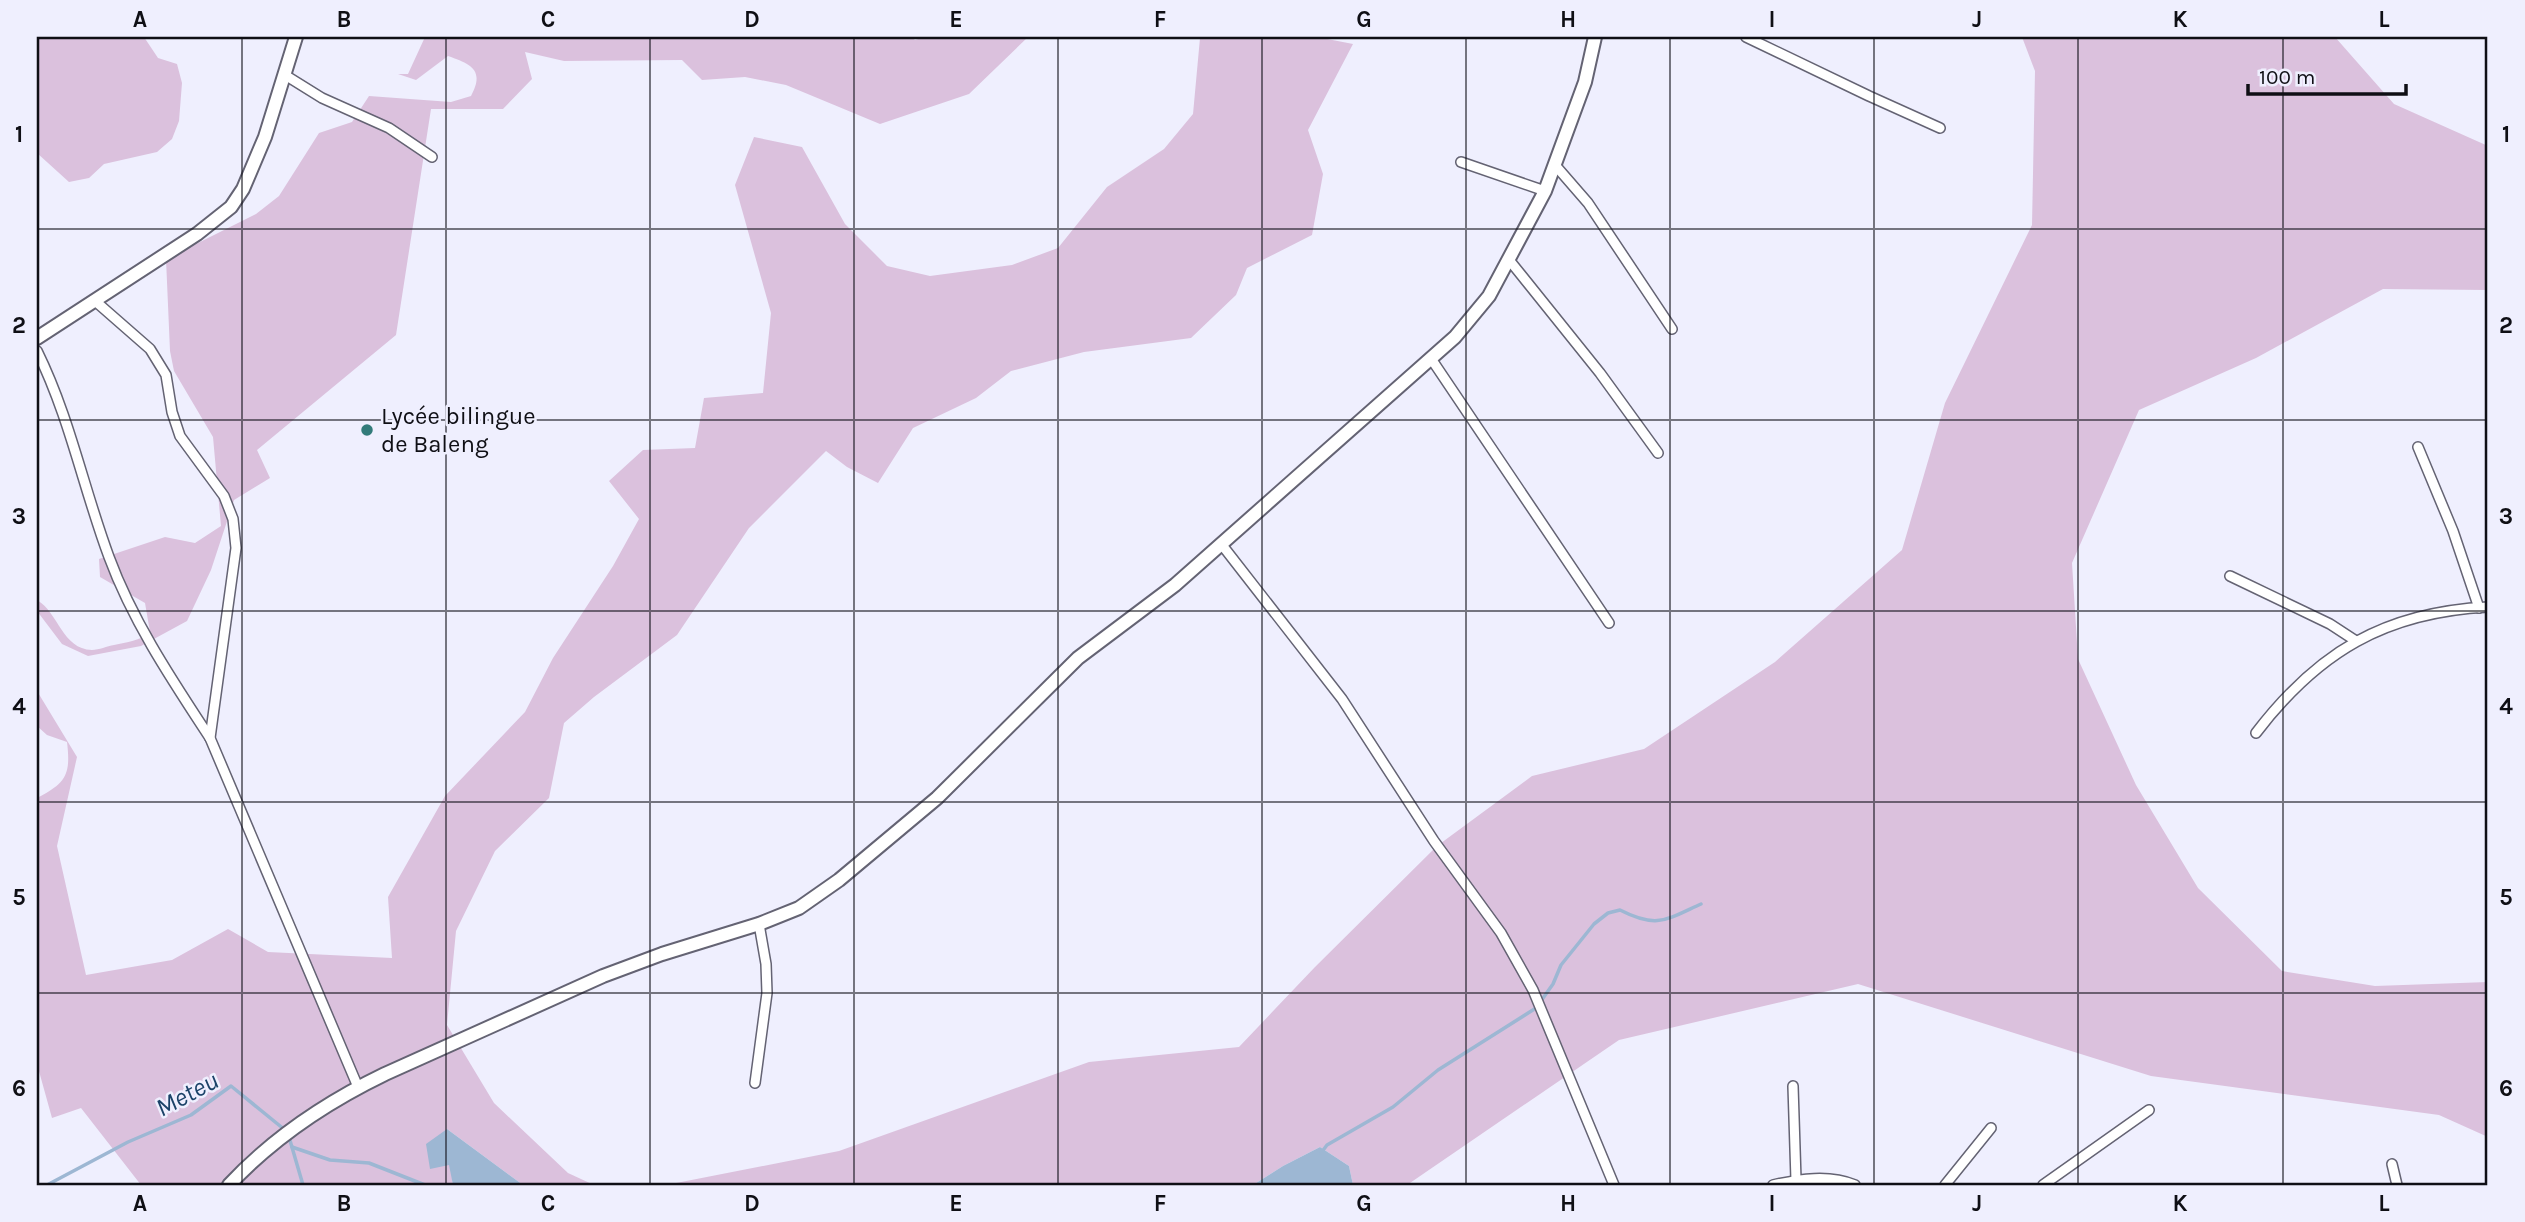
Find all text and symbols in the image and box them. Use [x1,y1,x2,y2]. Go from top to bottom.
text: A [133,6,147,33]
text: B [337,6,351,33]
text: C [541,6,555,33]
text: D [744,6,760,33]
text: E [949,6,963,33]
text: F [1154,6,1166,33]
text: G [1356,6,1372,33]
text: H [1560,6,1576,33]
text: I [1768,6,1776,33]
text: J [1972,6,1982,33]
text: K [2172,6,2188,33]
text: L [2378,6,2390,33]
scale bar [2248,52,2406,96]
text: 100 m [2259,65,2316,89]
text: 1 [15,121,23,148]
text: 1 [2502,121,2510,148]
text: 2 [12,312,26,339]
text: 2 [2499,312,2513,339]
place label: Lycée bilingue de Baleng [381,402,536,458]
marker: Lycée bilingue de Baleng [359,422,375,438]
text: 3 [12,503,26,530]
text: 3 [2499,503,2513,530]
text: 4 [12,693,26,720]
text: 4 [2499,693,2513,720]
text: 5 [12,884,26,911]
text: 5 [2499,884,2513,911]
water label: Meteu [150,1065,224,1123]
text: 6 [12,1075,26,1102]
text: 6 [2499,1075,2513,1102]
text: A [133,1190,147,1217]
text: B [337,1190,351,1217]
text: C [541,1190,555,1217]
text: D [744,1190,760,1217]
text: E [949,1190,963,1217]
text: F [1154,1190,1166,1217]
text: G [1356,1190,1372,1217]
text: H [1560,1190,1576,1217]
text: I [1768,1190,1776,1217]
text: J [1972,1190,1982,1217]
text: K [2172,1190,2188,1217]
text: L [2378,1190,2390,1217]

